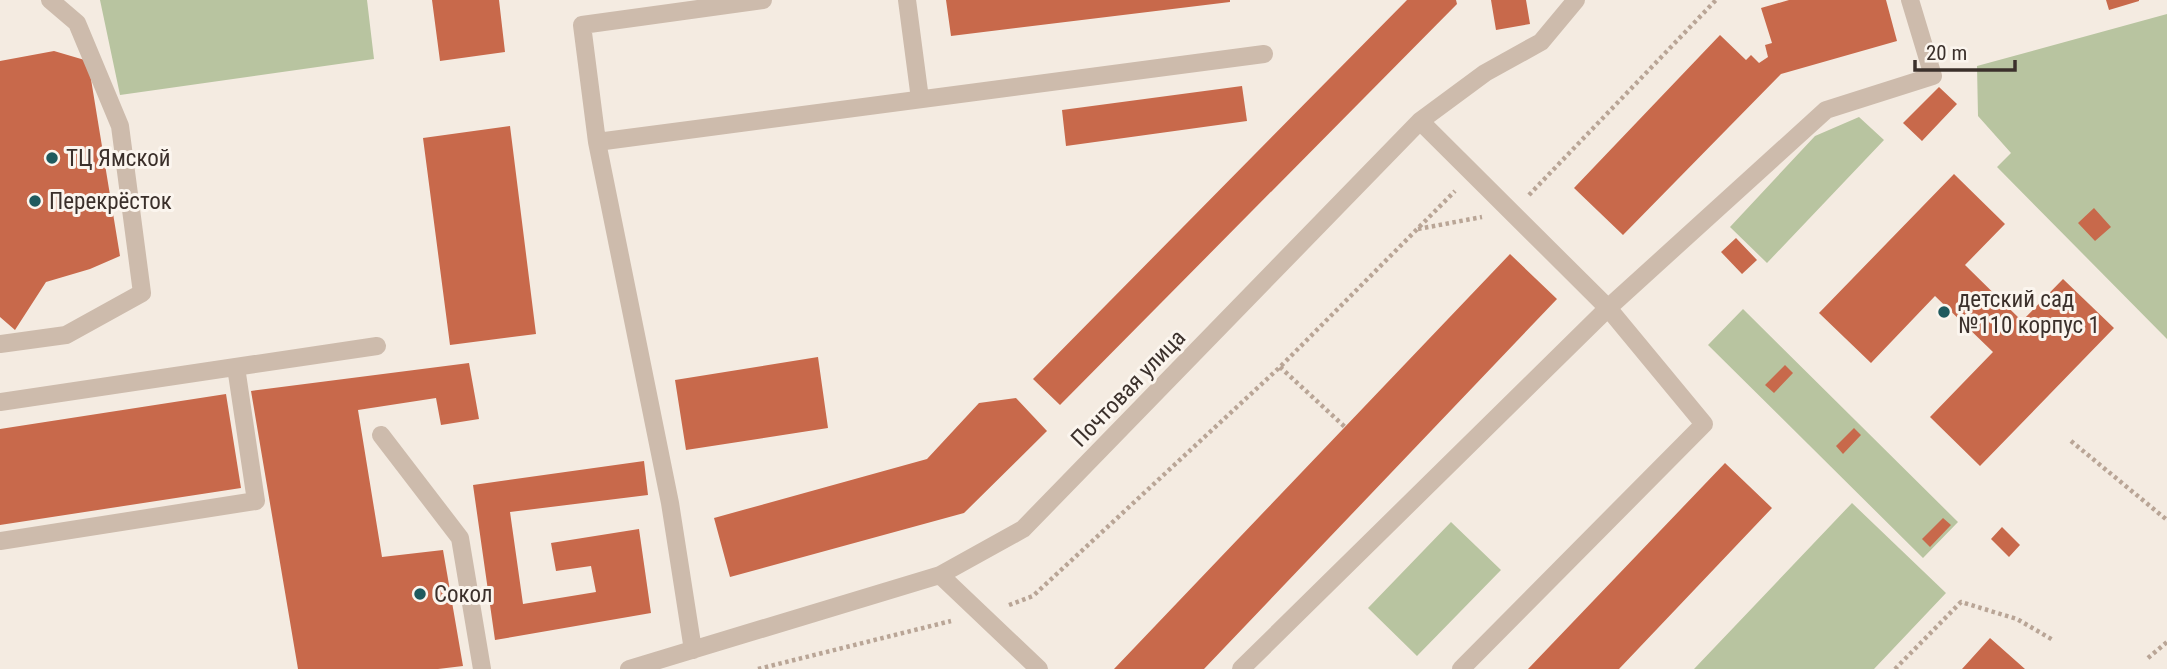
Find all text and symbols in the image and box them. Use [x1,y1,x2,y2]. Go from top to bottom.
scale bar [1915,28,2015,72]
text: 20 m [1926,41,1967,65]
place label: ТЦ Ямской [66,145,170,172]
marker: ТЦ Ямской [44,150,60,166]
place label: Перекрёсток [49,188,172,215]
marker: Перекрёсток [27,193,43,209]
place label: детский сад №110 корпус 1 [1958,286,2100,339]
marker: детский сад №110 корпус 1 [1936,304,1952,320]
street label: Почтовая улица [1066,324,1191,453]
place label: Сокол [434,581,493,608]
marker: Сокол [412,586,428,602]

